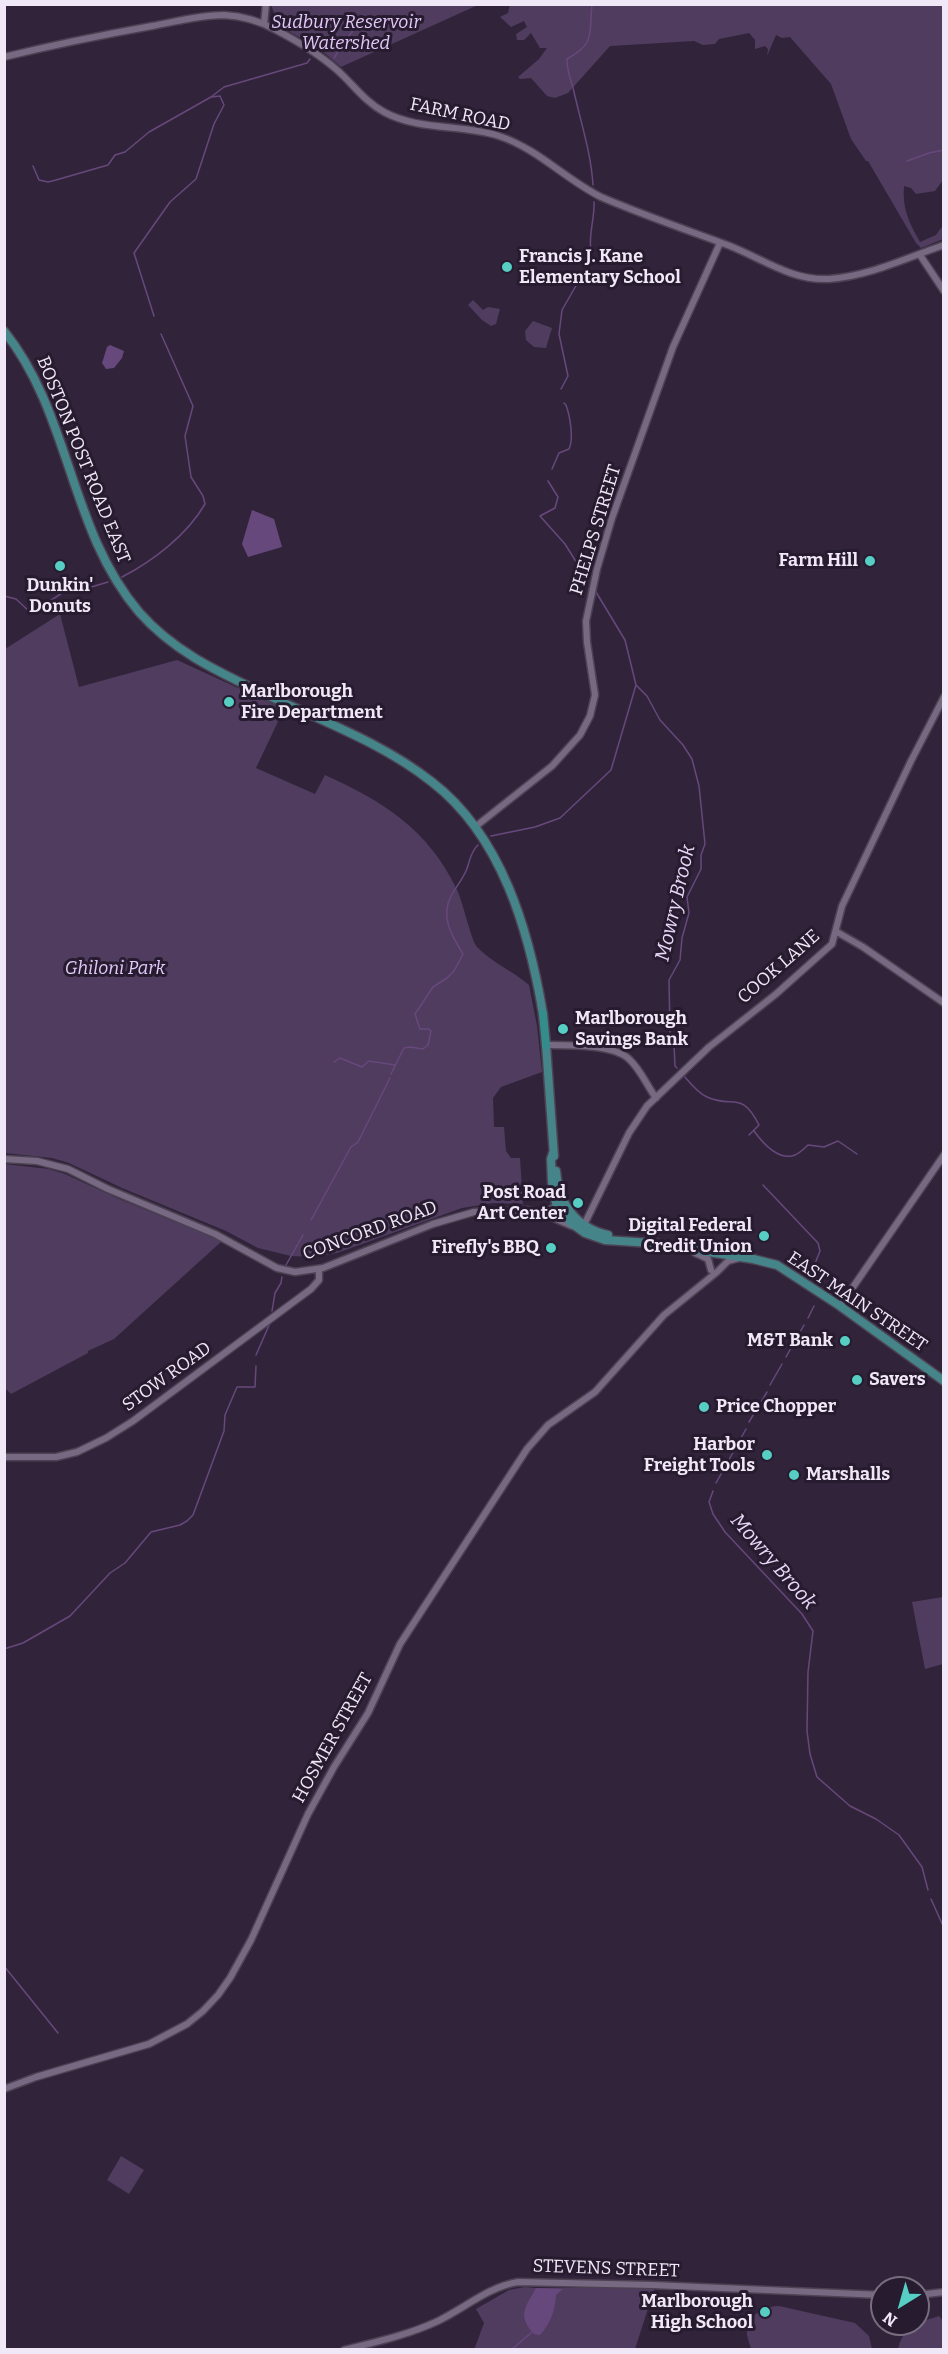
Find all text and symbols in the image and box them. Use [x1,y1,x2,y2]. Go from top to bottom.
park label: Sudbury Reservoir Watershed [271,12,421,54]
street label: FARM ROAD [408,94,512,136]
place label: Francis J. Kane Elementary School [519,246,681,288]
marker: Francis J. Kane Elementary School [500,260,514,274]
street label: BOSTON POST ROAD EAST [32,353,134,567]
street label: PHELPS STREET [566,462,626,598]
place label: Farm Hill [778,550,858,572]
marker: Farm Hill [863,554,877,568]
marker: Dunkin' Donuts [53,559,67,573]
place label: Dunkin' Donuts [26,575,94,618]
place label: Marlborough Fire Department [241,681,383,724]
marker: Marlborough Fire Department [222,695,236,709]
water label: Mowry Brook [651,842,701,964]
street label: COOK LANE [734,925,824,1009]
park label: Ghiloni Park [65,958,165,980]
place label: Marlborough Savings Bank [575,1008,688,1050]
marker: Marlborough Savings Bank [556,1022,570,1036]
place label: Post Road Art Center [477,1182,566,1224]
marker: Post Road Art Center [571,1196,585,1210]
street label: CONCORD ROAD [300,1197,440,1265]
place label: Digital Federal Credit Union [628,1215,752,1258]
marker: Digital Federal Credit Union [757,1229,771,1243]
place label: Firefly's BBQ [432,1237,539,1259]
marker: Firefly's BBQ [544,1241,558,1255]
street label: EAST MAIN STREET [783,1247,931,1357]
place label: M&T Bank [747,1330,833,1352]
marker: M&T Bank [838,1334,852,1348]
street label: STOW ROAD [118,1338,216,1416]
place label: Savers [869,1369,926,1391]
marker: Savers [850,1373,864,1387]
place label: Price Chopper [716,1396,836,1418]
marker: Price Chopper [697,1400,711,1414]
place label: Harbor Freight Tools [644,1434,755,1476]
marker: Harbor Freight Tools [760,1448,774,1462]
place label: Marshalls [806,1464,890,1486]
marker: Marshalls [787,1468,801,1482]
water label: Mowry Brook [725,1509,821,1615]
street label: HOSMER STREET [288,1669,378,1807]
street label: STEVENS STREET [532,2256,680,2282]
north arrow [870,2276,930,2336]
place label: Marlborough High School [641,2291,753,2334]
marker: Marlborough High School [758,2305,772,2319]
text: N [879,2308,901,2330]

